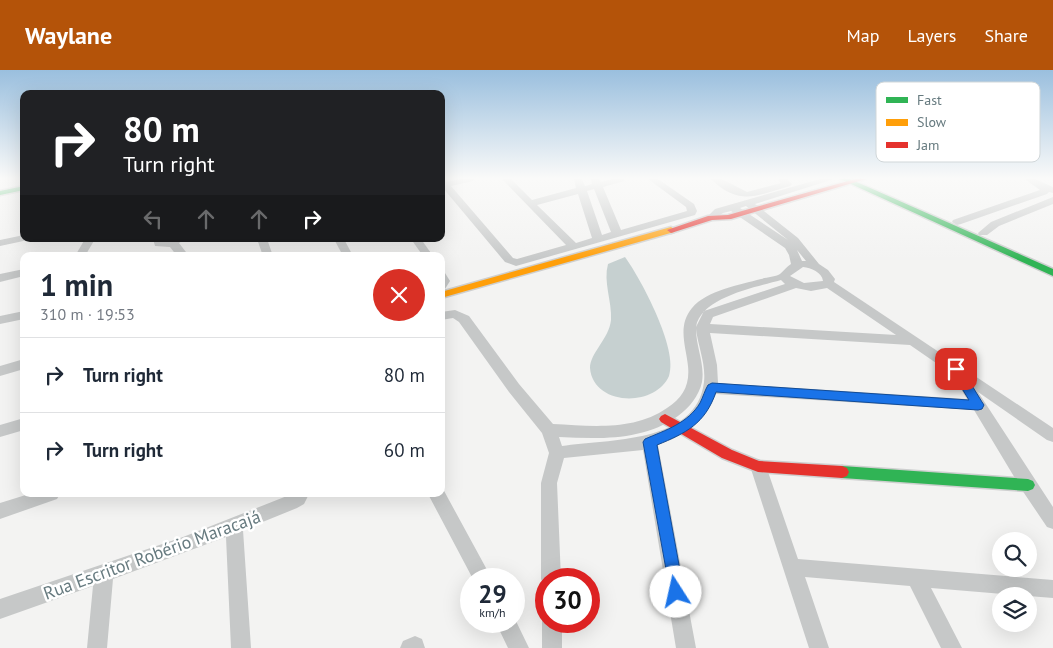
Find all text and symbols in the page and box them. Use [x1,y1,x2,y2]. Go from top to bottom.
text: Waylane [25,20,112,51]
text: Map [847,24,879,47]
text: Layers [907,24,956,47]
text: Share [984,24,1028,47]
legend [876,82,1040,162]
text: Fast [917,91,942,109]
text: 80 m [123,106,200,152]
icon: right [40,110,105,175]
text: Slow [917,113,947,131]
text: Jam [916,136,939,154]
text: Turn right [123,150,215,178]
icon: left [139,205,167,233]
icon: ahead [192,205,220,233]
icon: ahead [245,205,273,233]
icon: right [298,205,326,233]
text: 1 min [40,265,113,304]
button: close [373,269,425,321]
text: 310 m · 19:53 [40,304,135,324]
pin [935,348,977,390]
icon: arrive [942,355,970,383]
icon: right [40,361,68,389]
text: Turn right [83,363,163,387]
text: 80 m [384,363,425,387]
icon: right [40,436,68,464]
text: Turn right [83,438,163,462]
text: 60 m [384,438,425,462]
street label: Rua Escritor Robério Maracajá [40,504,264,605]
map controls [992,532,1037,632]
button: search [992,532,1037,577]
position arrow [649,565,701,617]
speed limit sign: 30 [535,568,600,633]
text: 29 [478,578,507,610]
button: layers [992,587,1037,632]
text: km/h [479,605,506,620]

